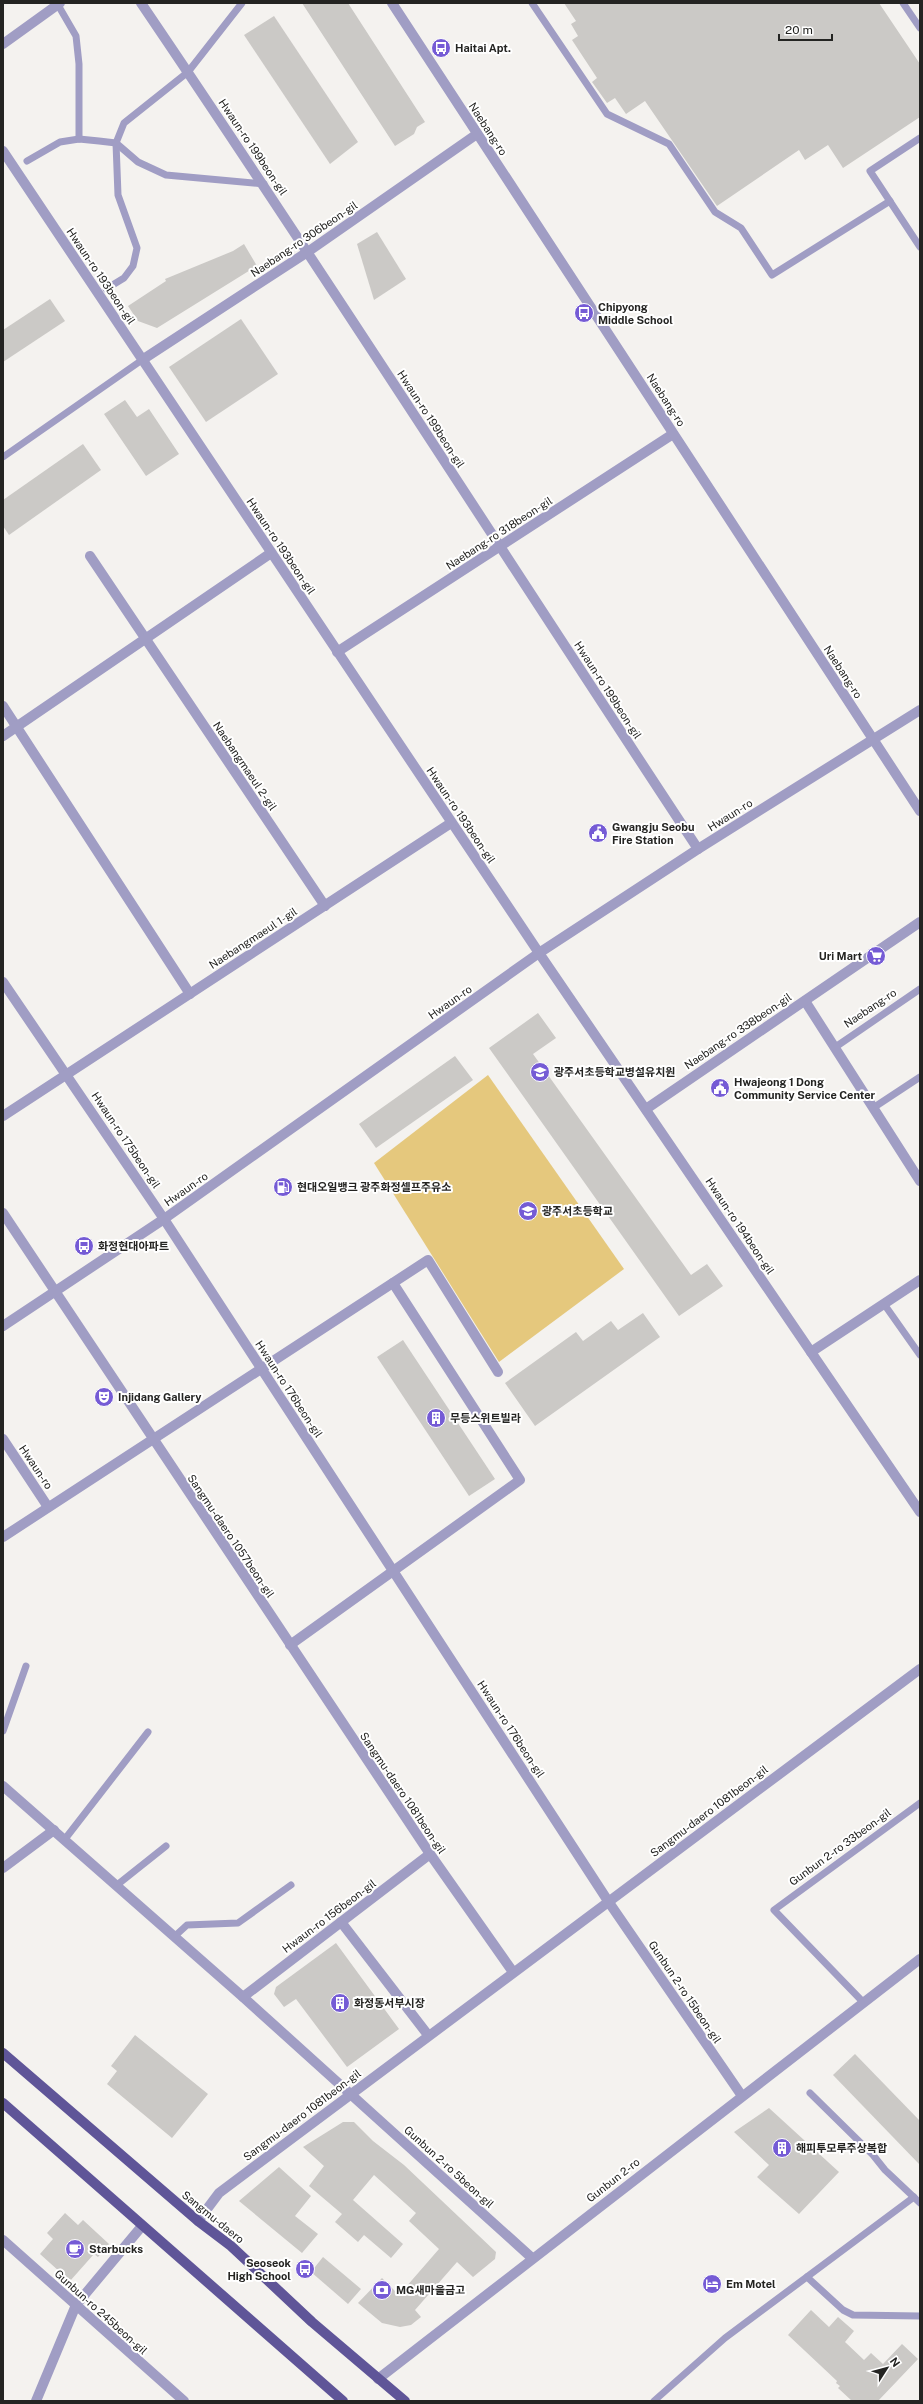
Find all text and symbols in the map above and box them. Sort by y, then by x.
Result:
scale bar [779,16,832,42]
text: 20 m [785,23,813,37]
bus stop icon: Haitai Apt. [430,37,452,59]
place label: Haitai Apt. [455,42,511,54]
street label: Hwaun-ro 199beon-gil [216,97,290,197]
street label: Naebang-ro [466,100,510,158]
street label: Naebang-ro 306beon-gil [248,199,360,279]
street label: Hwaun-ro 193beon-gil [64,226,138,326]
place label: Chipyong Middle School [598,301,673,326]
bus stop icon: Chipyong Middle School [573,302,595,324]
street label: Hwaun-ro 199beon-gil [395,368,467,470]
street label: Naebang-ro [644,371,688,429]
street label: Naebang-ro 318beon-gil [444,494,554,572]
street label: Hwaun-ro 193beon-gil [244,496,318,596]
street label: Hwaun-ro 199beon-gil [572,639,644,741]
street label: Naebang-ro [821,643,865,701]
street label: Naebangmaeul 2-gil [211,719,279,813]
street label: Hwaun-ro 193beon-gil [424,765,498,865]
street label: Hwaun-ro [705,797,755,833]
place label: Gwangju Seobu Fire Station [612,821,695,846]
public building icon: Gwangju Seobu Fire Station [587,822,609,844]
street label: Naebangmaeul 1-gil [207,905,299,971]
supermarket icon: Uri Mart [865,945,887,967]
place label: Uri Mart [819,950,862,962]
street label: Hwaun-ro [426,983,474,1021]
street label: Naebang-ro [842,986,898,1030]
street label: Naebang-ro 338beon-gil [682,991,794,1071]
school or university icon: 광주서초등학교병설유치원 [529,1061,551,1083]
place label: 광주서초등학교병설유치원 [554,1066,675,1078]
place label: Hwajeong 1 Dong Community Service Center [734,1076,875,1101]
public building icon: Hwajeong 1 Dong Community Service Center [709,1077,731,1099]
street label: Hwaun-ro 175beon-gil [89,1090,163,1190]
street label: Hwaun-ro [162,1170,210,1208]
fuel station icon: 현대오일뱅크 광주화정셀프주유소 [272,1176,294,1198]
street label: Hwaun-ro 194beon-gil [703,1176,777,1276]
place label: 현대오일뱅크 광주화정셀프주유소 [297,1181,451,1193]
school or university icon: 광주서초등학교 [517,1200,539,1222]
place label: 광주서초등학교 [542,1205,613,1217]
bus stop icon: 화정현대아파트 [73,1235,95,1257]
place label: 화정현대아파트 [98,1240,169,1252]
street label: Hwaun-ro 176beon-gil [253,1338,325,1440]
theatre icon: Injidang Gallery [93,1386,115,1408]
place label: Injidang Gallery [118,1391,202,1403]
building icon: 무등스위트빌라 [425,1407,447,1429]
place label: 무등스위트빌라 [450,1412,521,1424]
street label: Hwaun-ro [17,1443,55,1491]
street label: Sangmu-daero 1057beon-gil [185,1472,277,1600]
street label: Hwaun-ro 176beon-gil [475,1678,547,1780]
street label: Sangmu-daero 1081beon-gil [358,1730,448,1856]
street label: Sangmu-daero 1081beon-gil [648,1763,770,1859]
street label: Gunbun 2-ro 33beon-gil [787,1806,893,1888]
street label: Hwaun-ro 156beon-gil [280,1877,378,1955]
street label: Gunbun 2-ro 15beon-gil [646,1939,724,2045]
building icon: 화정동서부시장 [329,1992,351,2014]
place label: 화정동서부시장 [354,1997,425,2009]
street label: Sangmu-daero 1081beon-gil [241,2067,363,2163]
street label: Gunbun 2-ro 5beon-gil [402,2124,496,2210]
building icon: 해피투모루주상복합 [771,2137,793,2159]
place label: 해피투모루주상복합 [796,2142,887,2154]
street label: Gunbun 2-ro [584,2156,642,2204]
street label: Sangmu-daero [180,2188,246,2246]
cafe icon: Starbucks [64,2238,86,2260]
place label: Starbucks [89,2243,143,2255]
place label: Seoseok High School [227,2257,292,2282]
bus stop icon: Seoseok High School [294,2258,316,2280]
street label: Gunbun-ro 245beon-gil [52,2267,150,2357]
hotel icon: Em Motel [701,2273,723,2295]
place label: Em Motel [726,2278,776,2290]
bank icon: MG새마을금고 [371,2279,393,2301]
place label: MG새마을금고 [396,2284,465,2296]
north arrow [867,2348,907,2388]
text: N [888,2355,902,2369]

